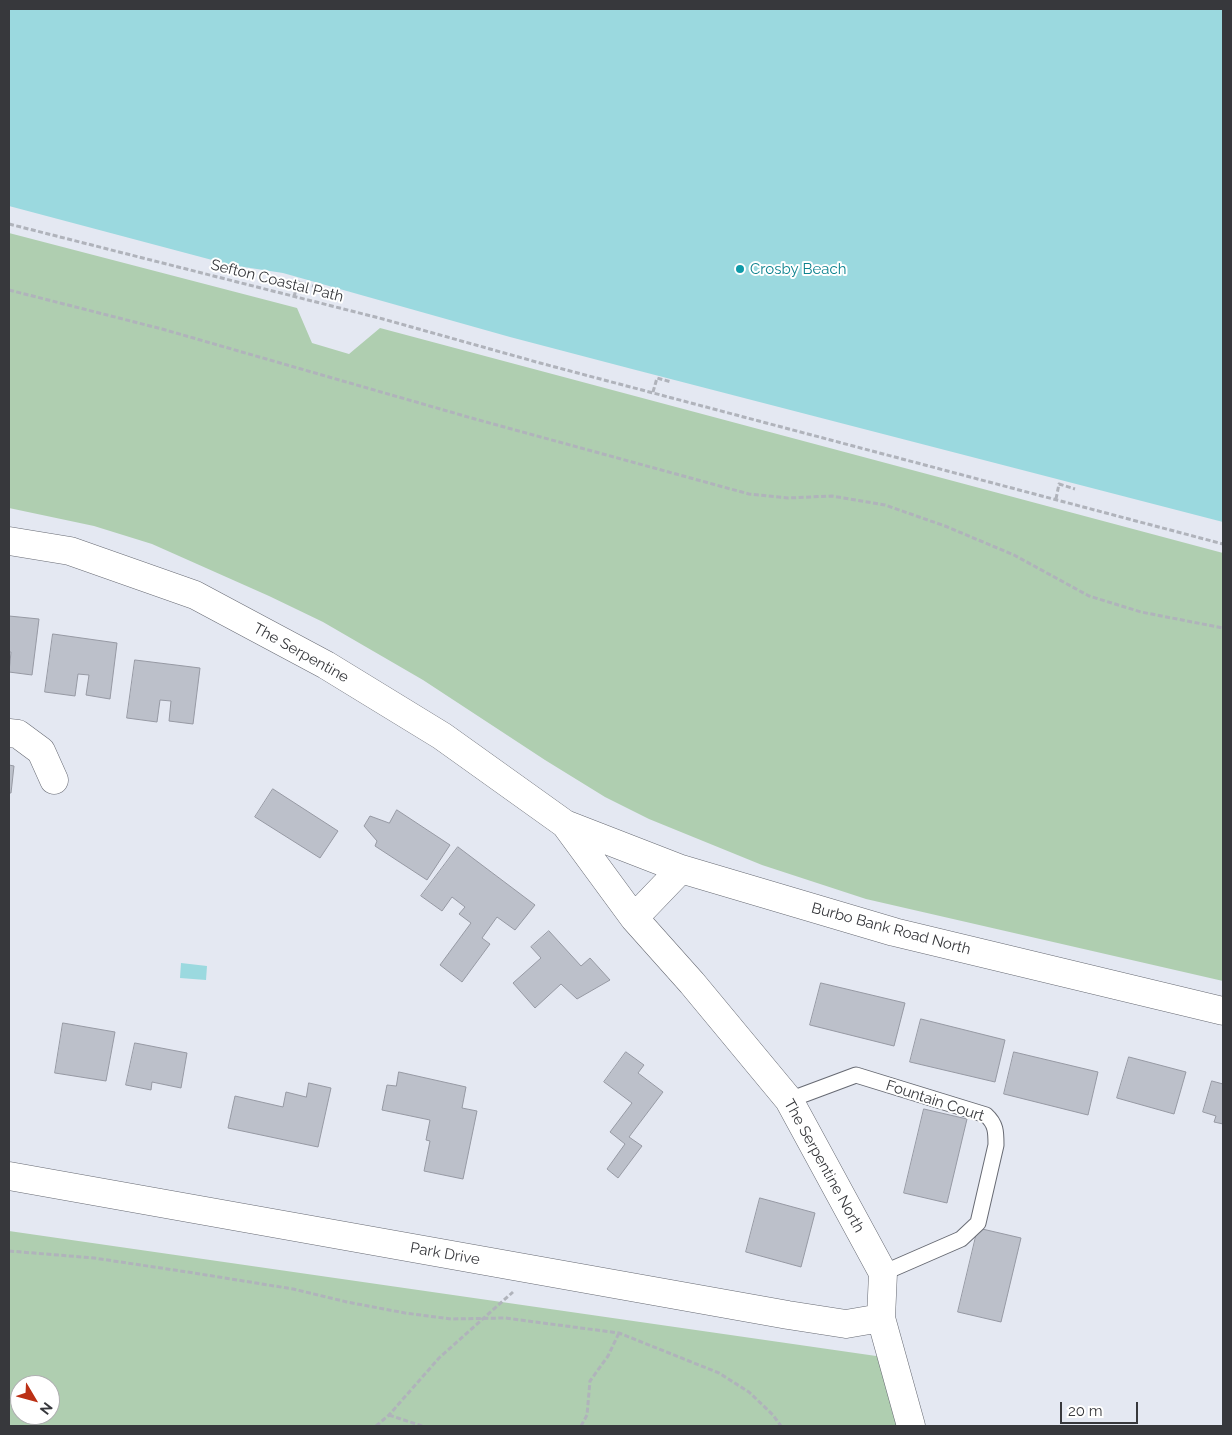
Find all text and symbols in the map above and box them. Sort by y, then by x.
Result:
street label: Sefton Coastal Path [209,256,345,306]
place label: Crosby Beach [750,260,846,278]
marker: Crosby Beach [734,263,746,275]
street label: The Serpentine [250,619,352,687]
street label: Burbo Bank Road North [809,899,973,959]
street label: Fountain Court [884,1077,986,1125]
street label: The Serpentine North [780,1096,868,1236]
street label: Park Drive [409,1239,481,1269]
north arrow [10,1375,60,1425]
scale bar [1062,1392,1140,1424]
text: N [37,1399,56,1418]
text: 20 m [1068,1402,1103,1420]

